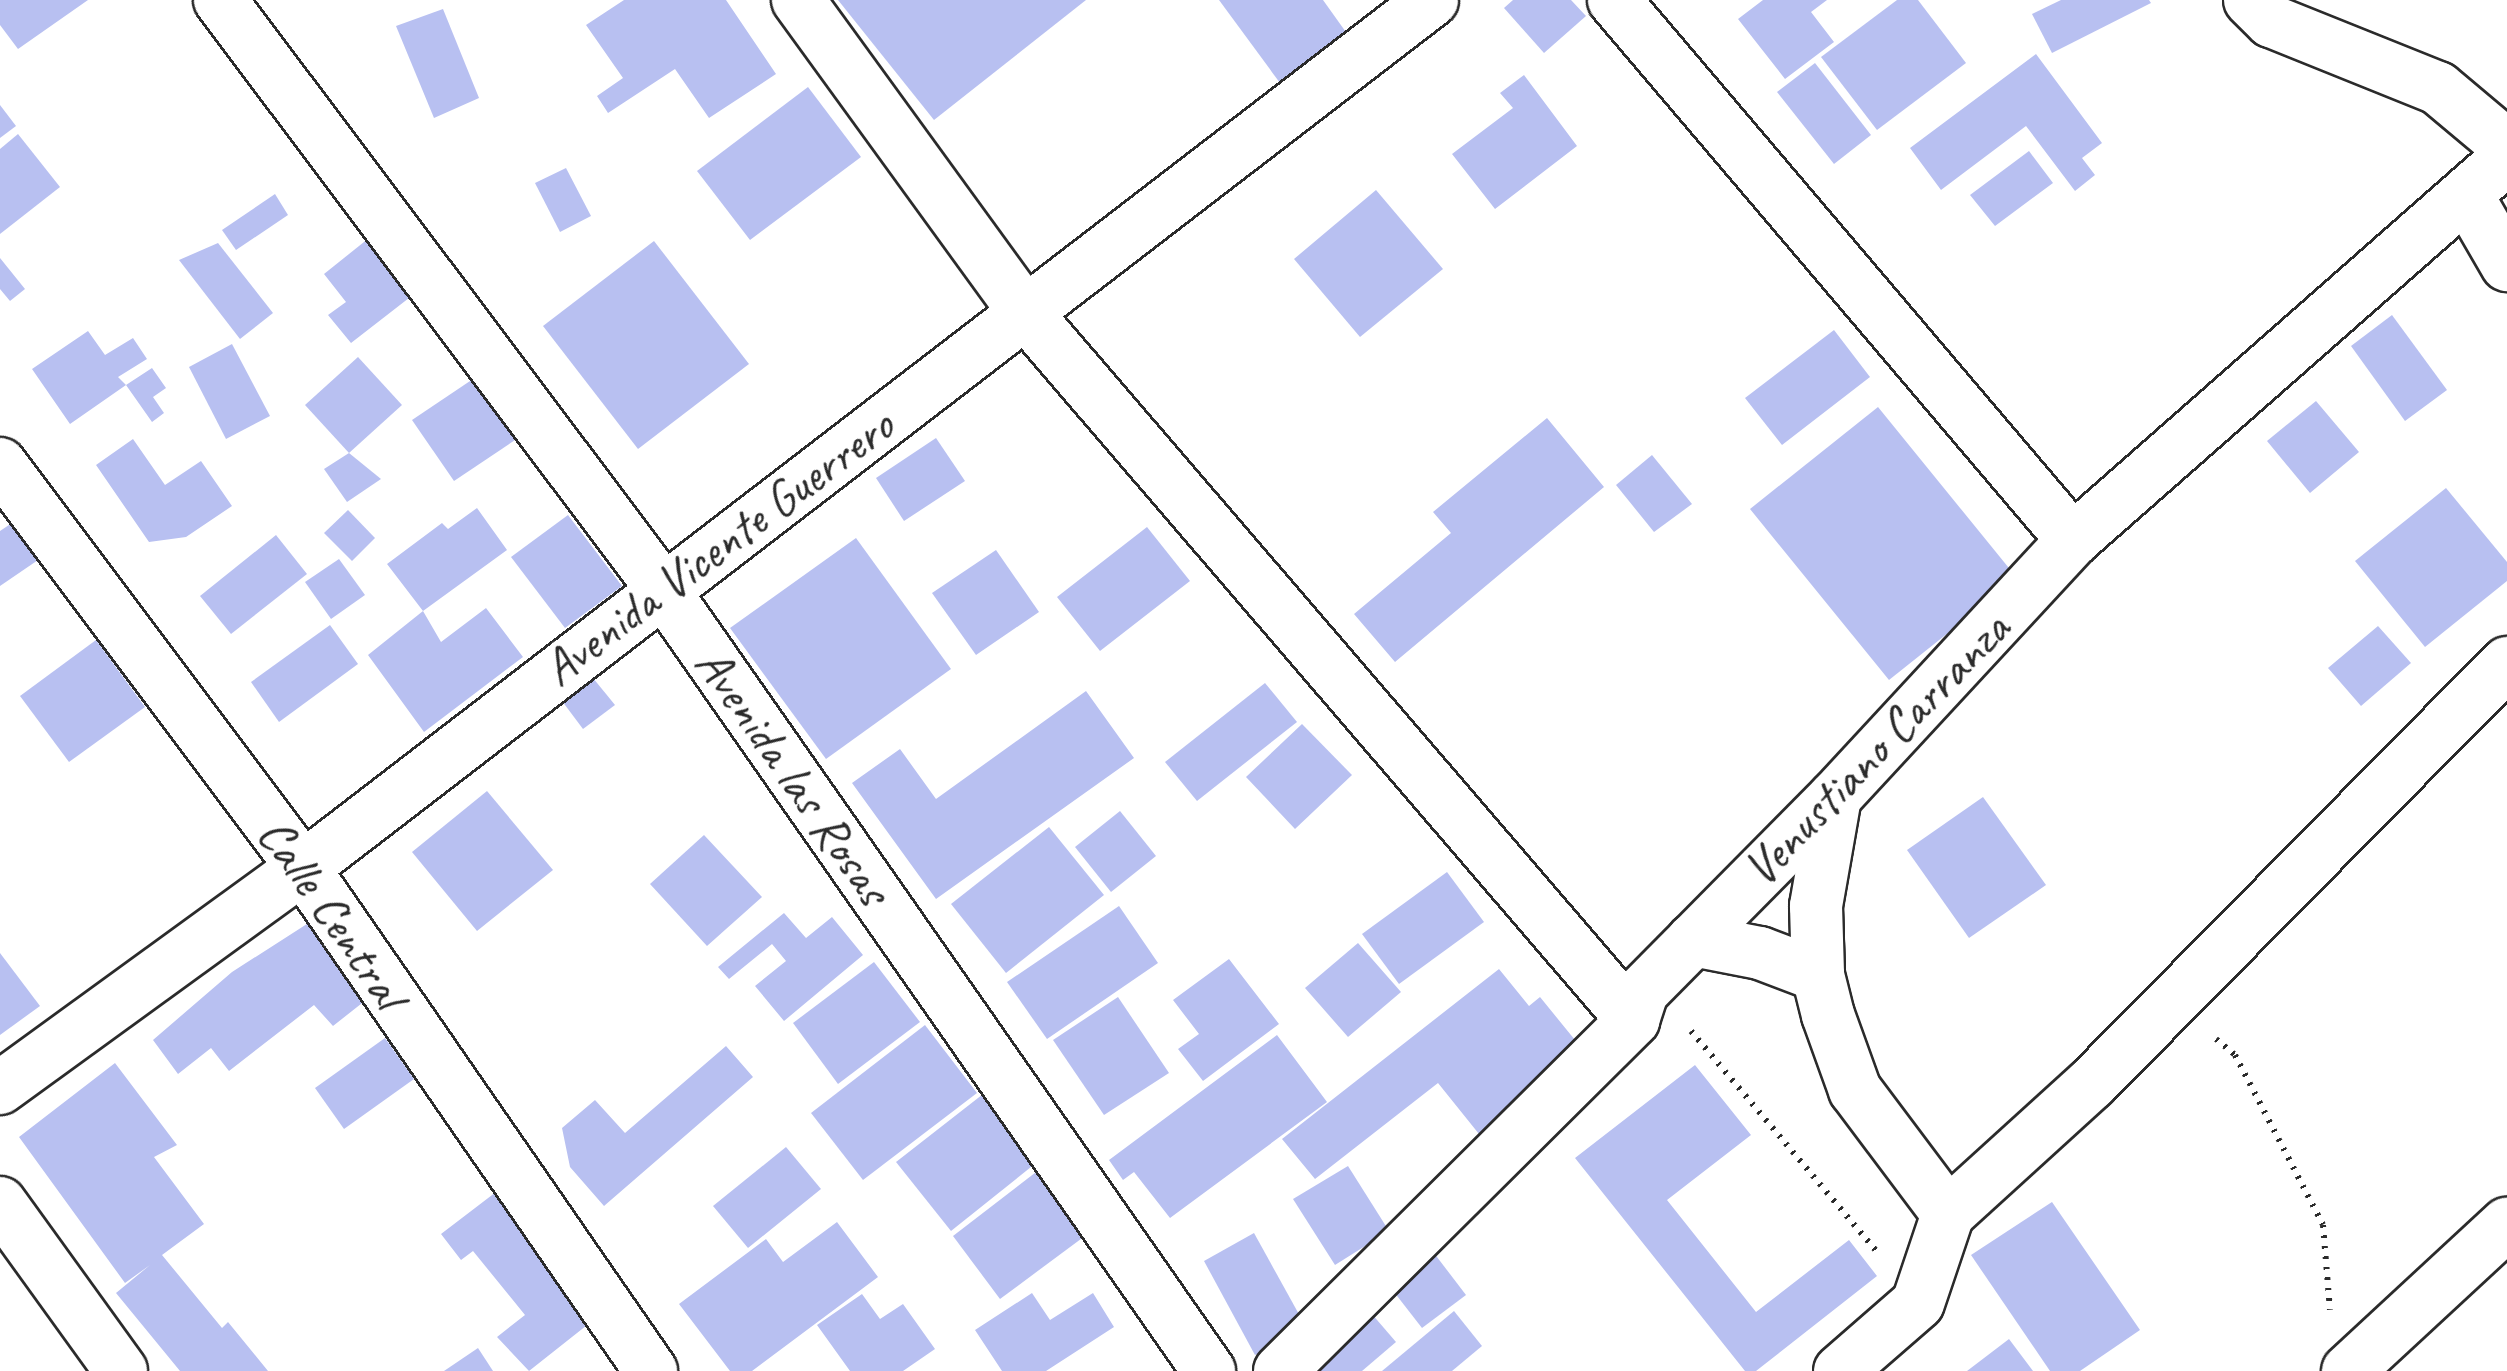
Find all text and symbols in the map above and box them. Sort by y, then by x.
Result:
street label: Avenida Vicente Guerrero [531,395,905,699]
street label: Venustiano Carranza [1730,600,2022,898]
street label: Avenida las Rosas [683,636,903,916]
street label: Calle Central [245,807,419,1019]

